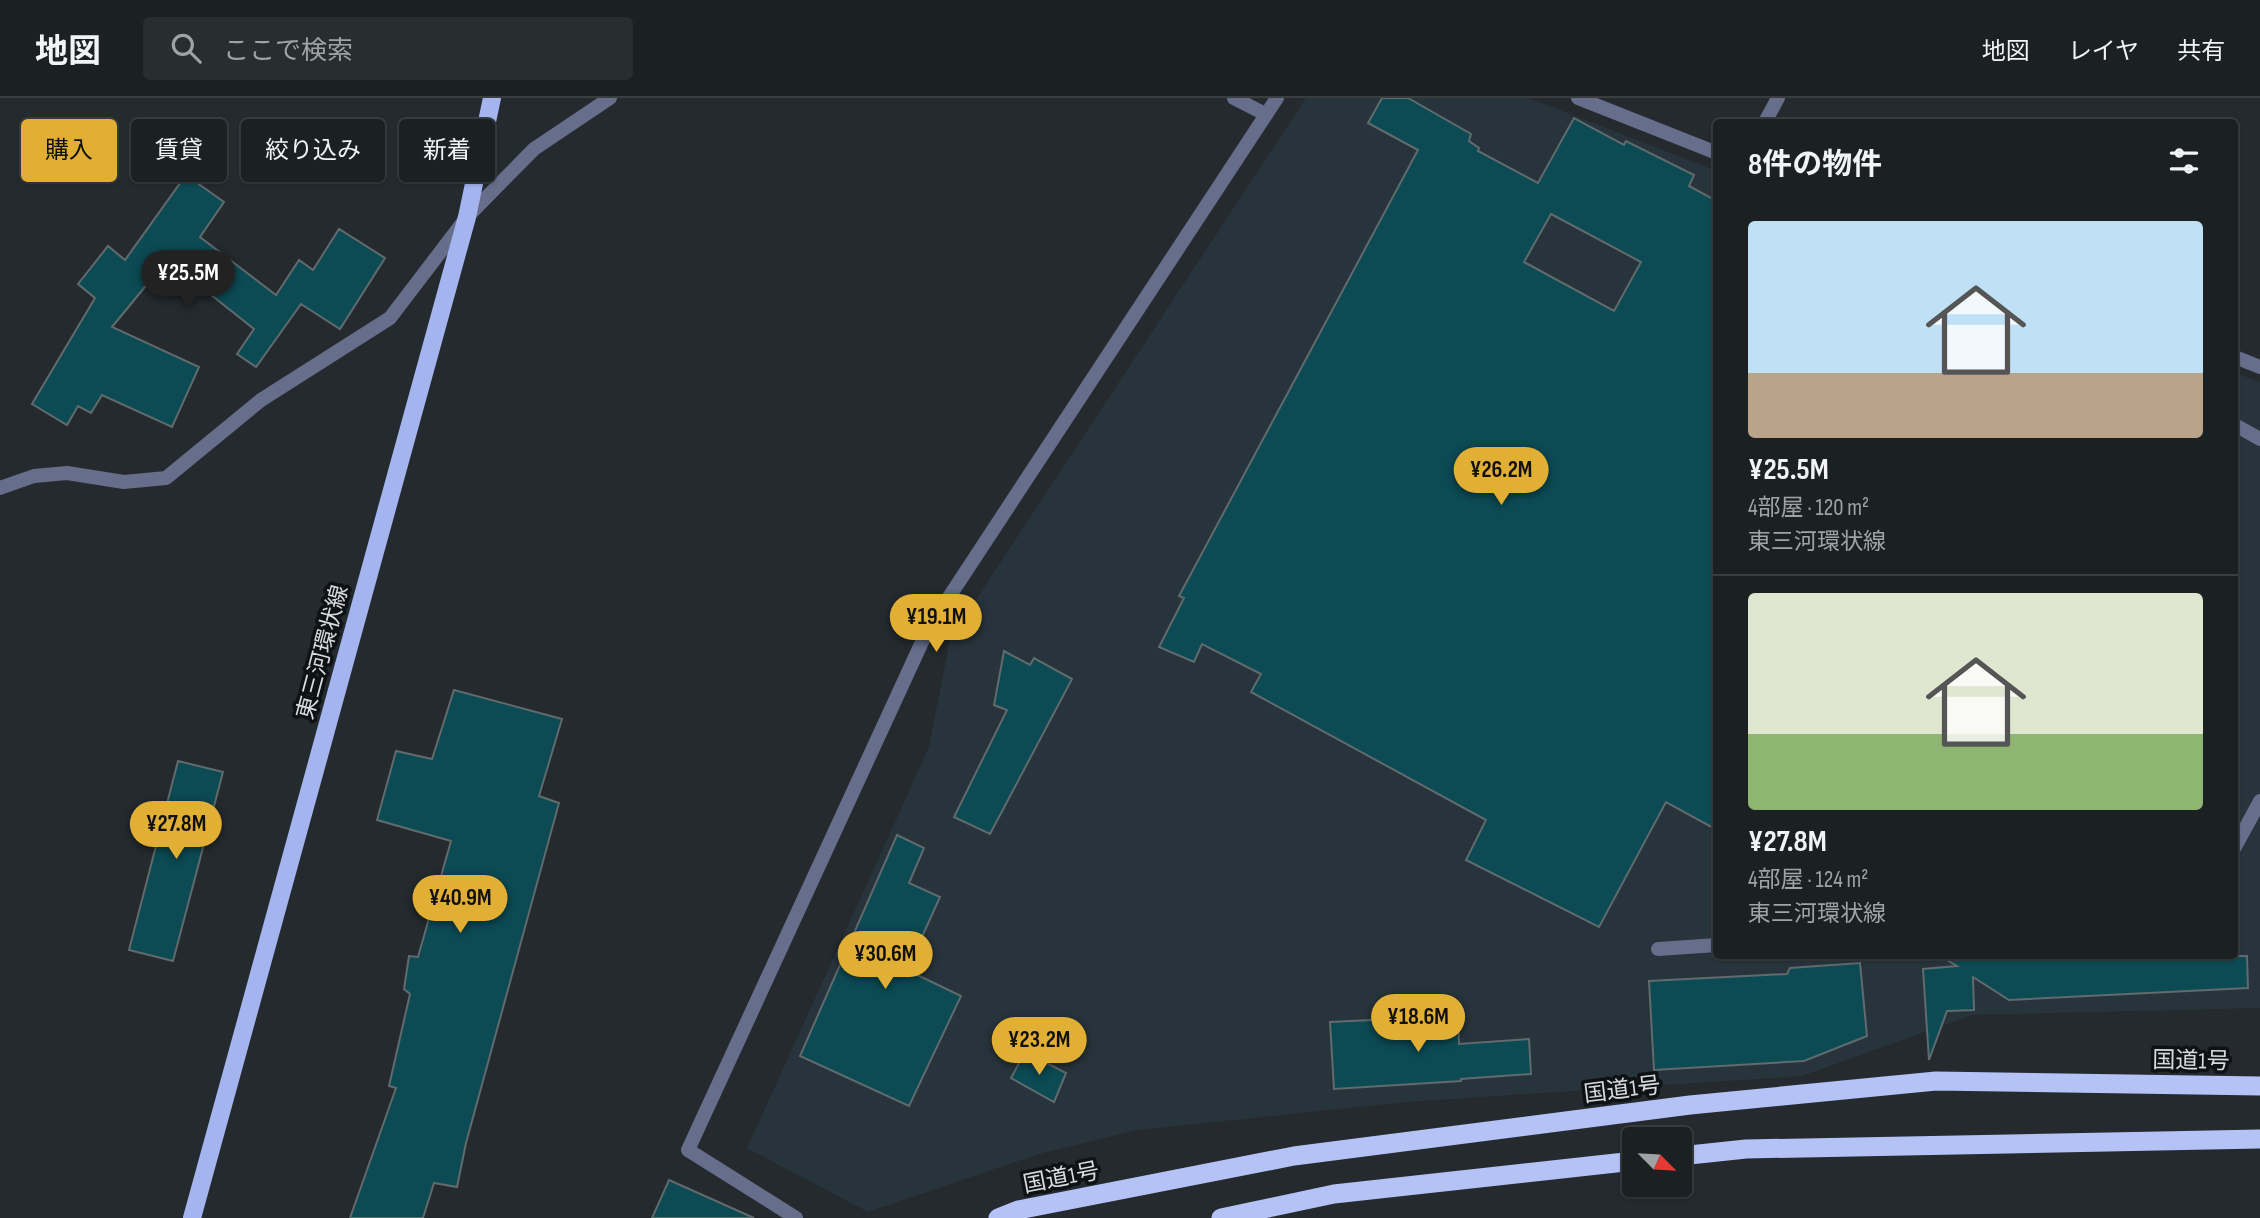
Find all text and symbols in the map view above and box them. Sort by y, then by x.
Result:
search box [143,17,633,80]
icon: search [167,29,205,67]
text: 地図 [35,32,101,72]
text: ここで検索 [223,36,353,67]
text: 地図 [1982,37,2030,66]
text: レイヤ [2068,37,2139,66]
text: 共有 [2177,37,2225,66]
chip: 購入 [21,119,117,182]
chip: 賃貸 [131,119,227,182]
chip: 絞り込み [241,119,385,182]
chip: 新着 [399,119,495,182]
icon: filters [2165,142,2203,180]
text: 8件の物件 [1748,147,1882,183]
pin: ¥25.5M [131,250,245,310]
text: ¥25.5M [157,259,219,287]
icon: home [1913,267,2039,393]
pin: ¥26.2M [1444,448,1558,507]
text: ¥25.5M [1748,452,1829,488]
text: ¥26.2M [1470,456,1532,484]
text: 4部屋 · 120 m² [1748,494,1869,522]
text: 東三河環状線 [1748,528,1886,556]
street label: 東三河環状線 [292,582,354,723]
pin: ¥19.1M [879,594,993,654]
text: ¥19.1M [906,603,966,631]
icon: home [1913,639,2039,765]
pin: ¥27.8M [119,802,233,861]
text: ¥27.8M [146,810,206,838]
text: ¥27.8M [1748,824,1827,860]
text: 4部屋 · 124 m² [1748,866,1868,894]
pin: ¥40.9M [403,876,517,935]
text: ¥40.9M [429,884,491,912]
text: 東三河環状線 [1748,900,1886,928]
pin: ¥30.6M [828,932,942,991]
text: ¥30.6M [854,940,916,968]
pin: ¥18.6M [1361,995,1475,1054]
text: ¥18.6M [1387,1003,1449,1031]
pin: ¥23.2M [982,1018,1096,1077]
text: ¥23.2M [1008,1026,1070,1054]
street label: 国道1号 [2152,1046,2230,1076]
street label: 国道1号 [1582,1071,1662,1109]
north arrow [1622,1127,1692,1197]
map controls [1622,1127,1692,1197]
street label: 国道1号 [1021,1157,1102,1199]

